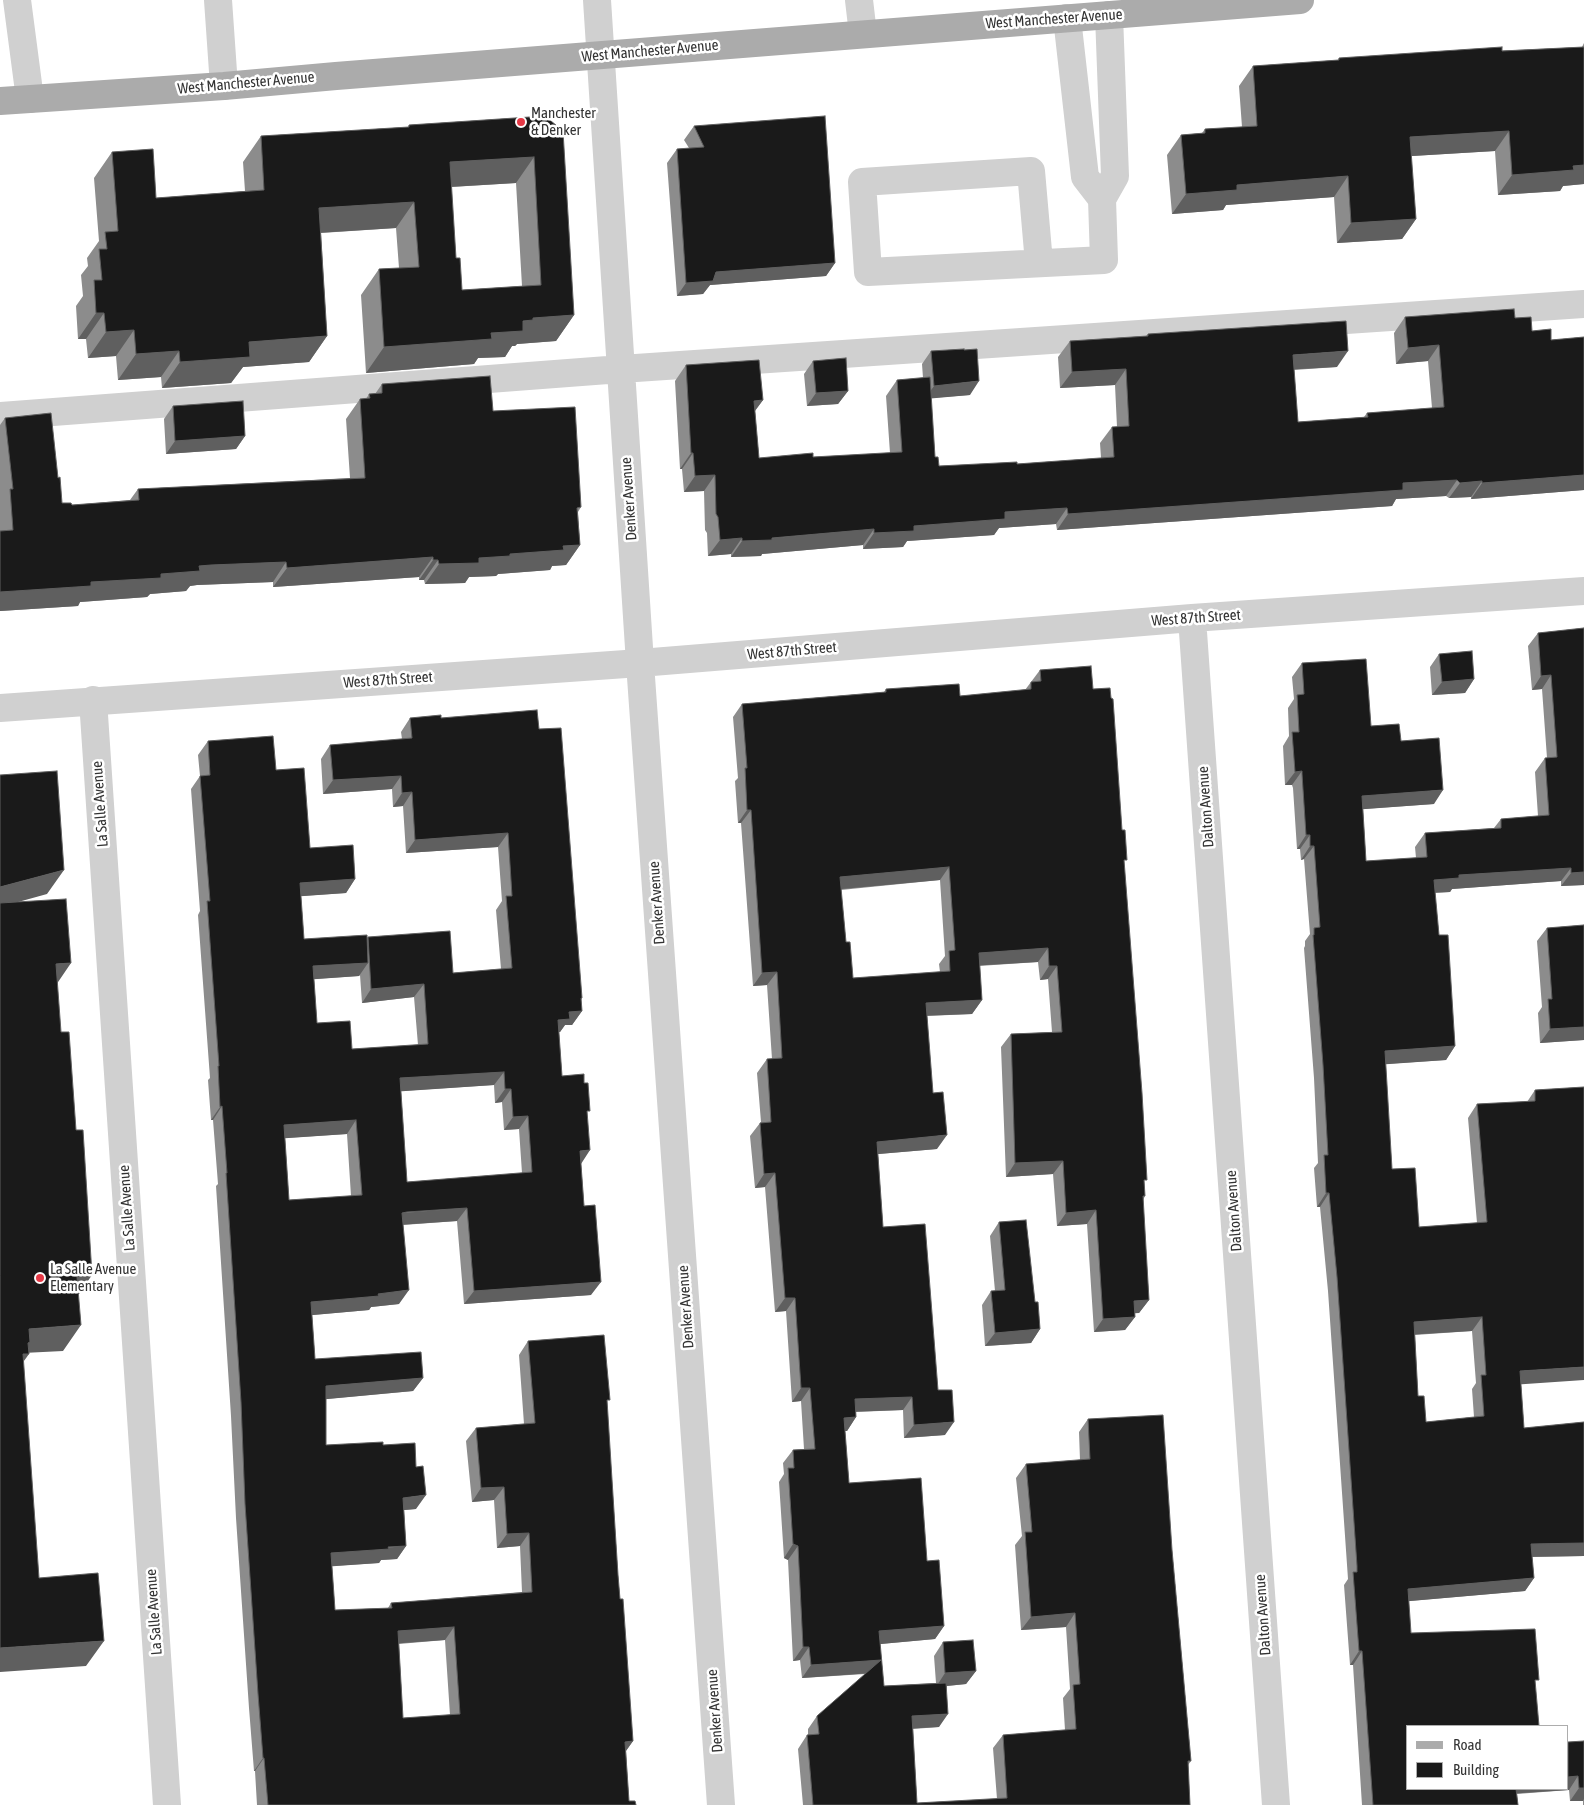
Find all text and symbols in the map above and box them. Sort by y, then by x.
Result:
street label: West Manchester Avenue [985,5,1123,33]
street label: West Manchester Avenue [581,36,719,66]
street label: West Manchester Avenue [177,68,315,98]
place label: Manchester & Denker [531,104,596,139]
marker: Manchester & Denker [515,116,527,128]
street label: Denker Avenue [617,457,641,541]
street label: West 87th Street [1151,606,1241,630]
street label: West 87th Street [747,638,837,664]
street label: West 87th Street [343,668,433,692]
street label: La Salle Avenue [88,760,112,848]
street label: Dalton Avenue [1194,766,1218,848]
street label: Denker Avenue [645,861,669,945]
street label: La Salle Avenue [115,1164,139,1252]
street label: Dalton Avenue [1222,1170,1246,1252]
place label: La Salle Avenue Elementary [50,1260,136,1295]
street label: Denker Avenue [674,1265,698,1349]
marker: La Salle Avenue Elementary [34,1272,46,1284]
street label: La Salle Avenue [142,1568,166,1656]
street label: Dalton Avenue [1251,1574,1275,1656]
street label: Denker Avenue [703,1669,727,1753]
legend [1406,1725,1569,1790]
text: Road [1453,1736,1482,1753]
text: Building [1453,1761,1499,1778]

